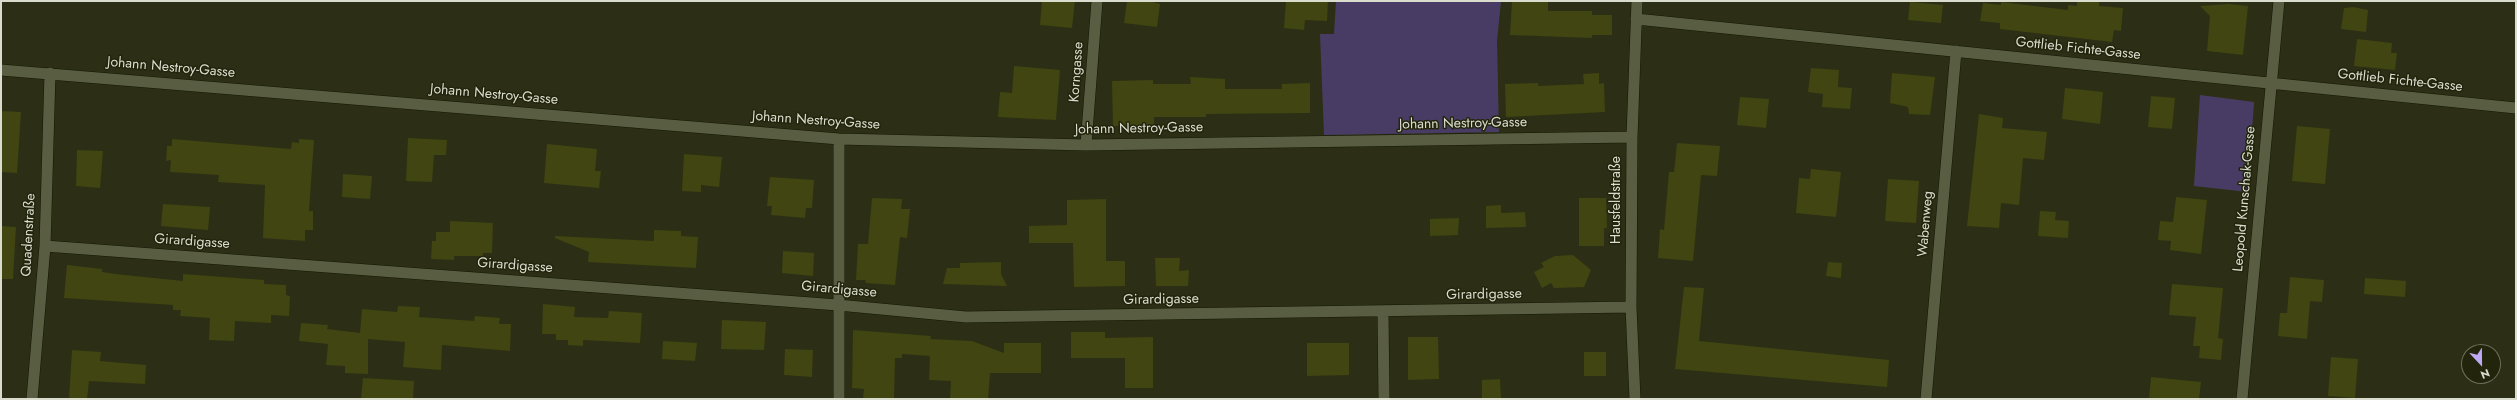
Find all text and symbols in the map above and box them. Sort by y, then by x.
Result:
street label: Gottlieb Fichte-Gasse [2015,34,2141,64]
street label: Korngasse [1067,41,1087,103]
street label: Johann Nestroy-Gasse [106,54,236,82]
street label: Gottlieb Fichte-Gasse [2337,66,2463,96]
street label: Johann Nestroy-Gasse [429,81,559,109]
street label: Johann Nestroy-Gasse [751,108,881,134]
street label: Johann Nestroy-Gasse [1399,114,1527,134]
street label: Johann Nestroy-Gasse [1075,119,1203,139]
street label: Leopold Kunschak-Gasse [2230,126,2260,272]
street label: Hausfeldstraße [1609,156,1625,244]
street label: Wabenweg [1915,190,1937,258]
street label: Quadenstraße [18,193,40,277]
street label: Girardigasse [154,231,230,253]
street label: Girardigasse [477,255,553,277]
street label: Girardigasse [801,278,877,302]
street label: Girardigasse [1446,286,1522,304]
street label: Girardigasse [1123,291,1199,309]
north arrow [2461,344,2501,384]
text: N [2478,365,2492,383]

